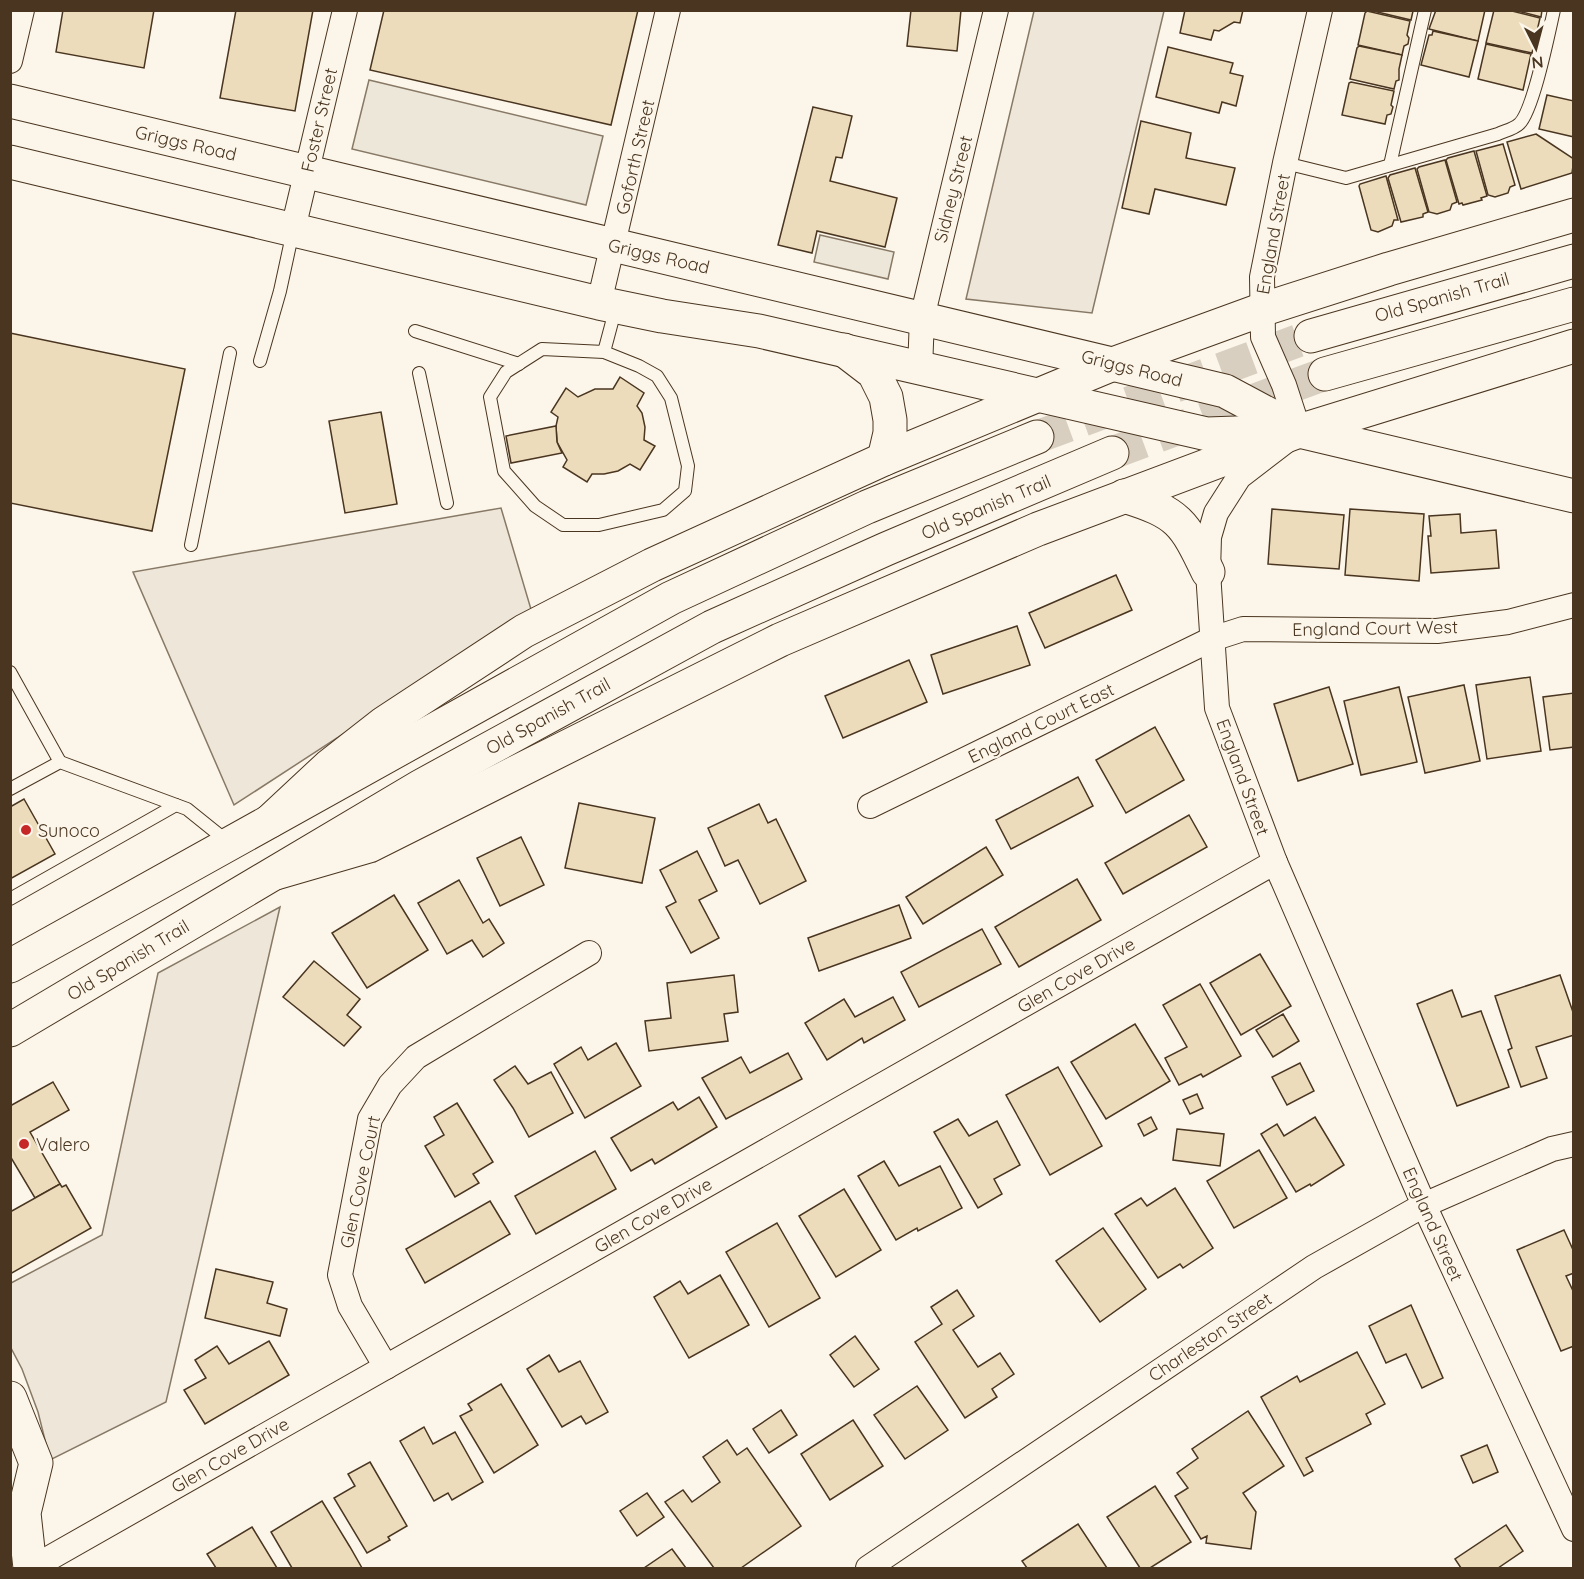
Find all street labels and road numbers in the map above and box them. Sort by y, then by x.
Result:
street label: Foster Street [296,66,342,174]
street label: Goforth Street [611,97,659,217]
street label: Griggs Road [133,120,239,166]
street label: Sidney Street [929,133,977,245]
street label: England Street [1251,172,1295,296]
street label: Griggs Road [606,233,712,279]
street label: Old Spanish Trail [1372,267,1512,327]
street label: Griggs Road [1079,344,1185,392]
street label: Old Spanish Trail [918,469,1054,545]
street label: England Court West [1292,615,1458,641]
street label: Old Spanish Trail [482,672,614,760]
street label: England Court East [964,678,1118,768]
street label: England Street [1211,716,1275,838]
street label: Old Spanish Trail [63,914,193,1006]
street label: Glen Cove Drive [1013,932,1139,1018]
street label: Glen Cove Court [335,1114,385,1250]
street label: England Street [1398,1163,1468,1285]
street label: Glen Cove Drive [590,1172,716,1258]
street label: Charleston Street [1144,1287,1276,1387]
street label: Glen Cove Drive [167,1412,293,1498]

